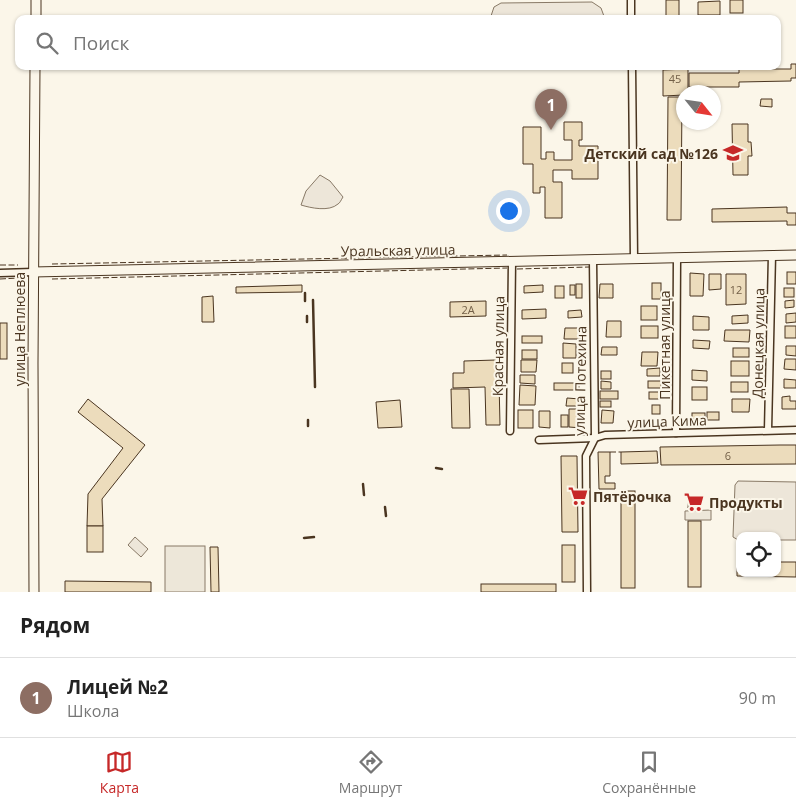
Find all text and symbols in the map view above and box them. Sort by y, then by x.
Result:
search box [15,15,781,70]
icon: search [33,29,61,57]
text: Поиск [73,30,129,56]
house number: 45 [669,71,681,86]
north arrow [676,85,721,130]
pin: 1 [535,89,567,130]
school or university icon: Детский сад №126 [722,142,744,164]
place label: Детский сад №126 [585,144,718,163]
your location [496,198,522,224]
street label: Уральская улица [340,239,456,261]
street label: улица Неплюева [10,272,29,386]
house number: 12 [730,282,742,297]
street label: Донецкая улица [748,288,768,398]
street label: Пикетная улица [655,290,674,400]
street label: Красная улица [488,296,508,396]
house number: 2А [461,302,475,317]
street label: улица Потехина [570,326,590,436]
street label: улица Кима [627,410,707,432]
house number: 6 [725,448,731,463]
supermarket icon: Пятёрочка [567,485,589,507]
place label: Пятёрочка [593,487,672,506]
supermarket icon: Продукты [683,491,705,513]
place label: Продукты [709,493,783,512]
map controls [736,532,781,577]
button: locate [736,532,781,577]
text: Рядом [20,611,90,639]
text: Лицей №2 [67,674,168,700]
text: 1 [31,687,41,709]
text: 90 m [739,687,776,709]
text: Школа [67,700,119,722]
tab: Карта [100,748,139,797]
tab: Маршрут [339,748,402,797]
tab: Сохранённые [602,748,696,797]

